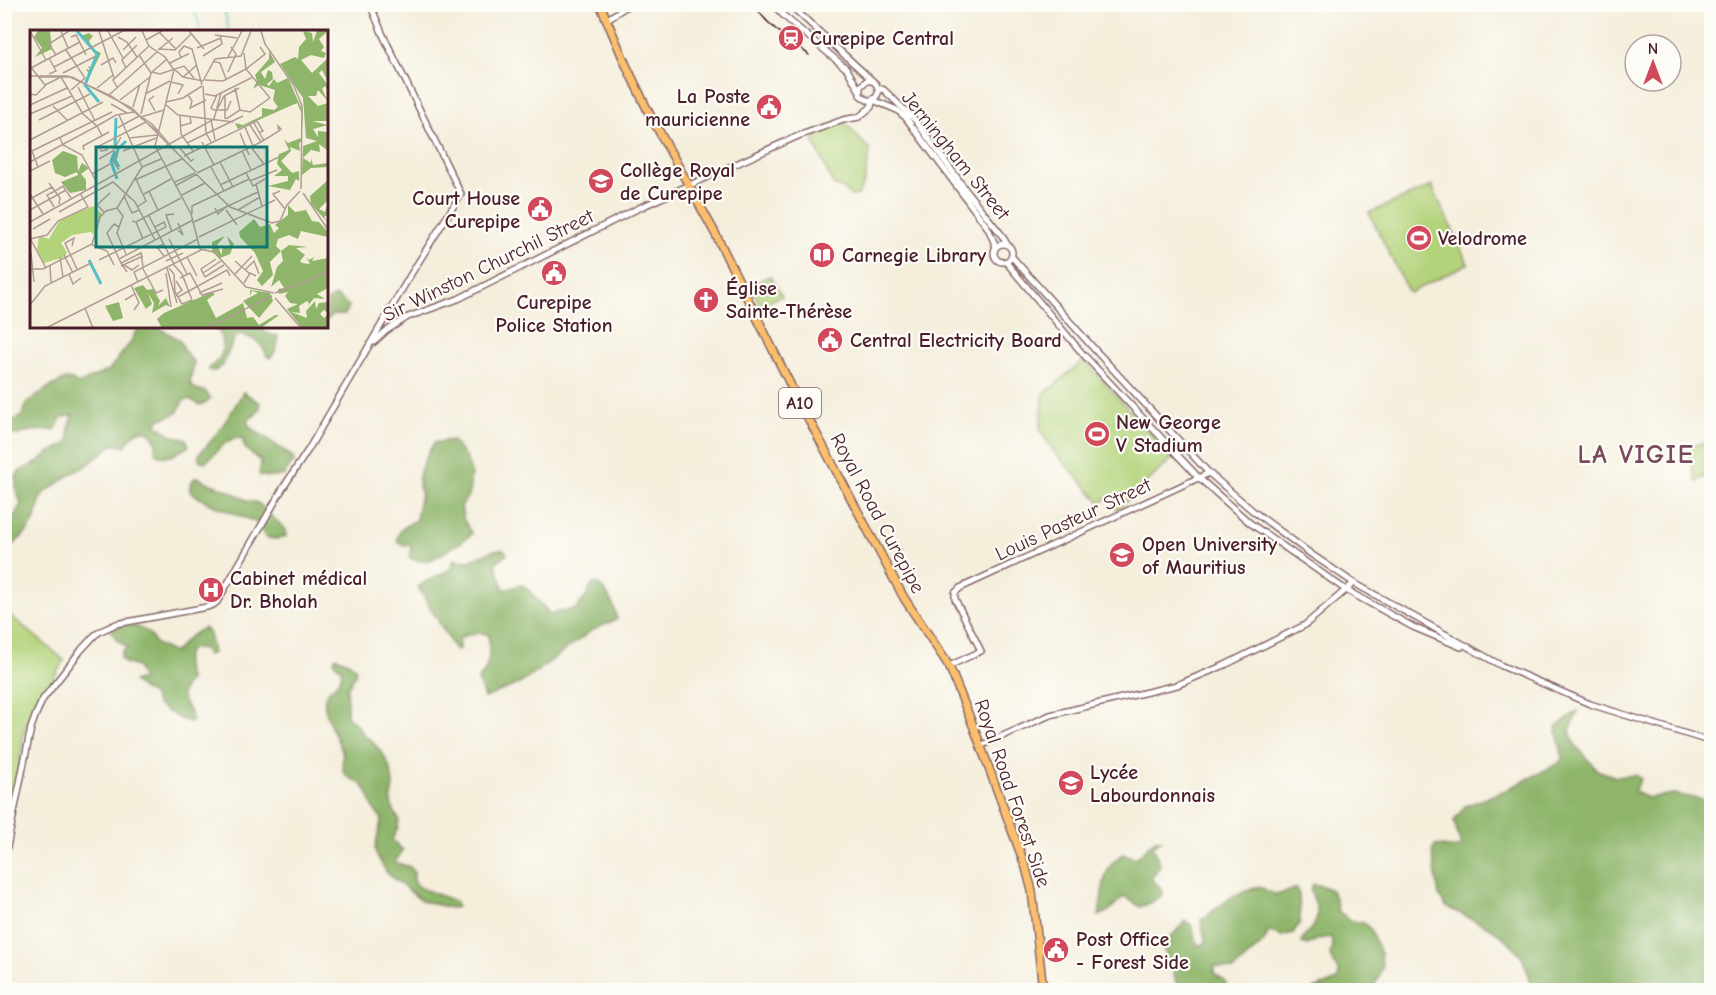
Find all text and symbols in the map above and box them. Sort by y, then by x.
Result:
station icon: Curepipe Central [776,23,806,53]
place label: Curepipe Central [810,27,954,50]
inset map [30,30,328,328]
north arrow [1623,33,1683,93]
text: N [1648,40,1658,58]
place label: La Poste mauricienne [645,85,750,131]
street label: Jerningham Street [897,86,1015,225]
public building icon: La Poste mauricienne [754,92,784,122]
place label: Collège Royal de Curepipe [620,159,735,205]
school or university icon: Collège Royal de Curepipe [586,166,616,196]
place label: Court House Curepipe [412,187,520,233]
public building icon: Court House Curepipe [525,194,555,224]
street label: Sir Winston Churchil Street [379,204,598,327]
sports icon: Velodrome [1404,223,1434,253]
place label: Velodrome [1438,227,1527,250]
library icon: Carnegie Library [807,240,837,270]
place label: Carnegie Library [842,244,987,267]
public building icon: Curepipe Police Station [539,258,569,288]
place label: Église Sainte-Thérèse [726,276,852,323]
church icon: Église Sainte-Thérèse [691,285,721,315]
place label: Curepipe Police Station [495,291,613,337]
public building icon: Central Electricity Board [815,325,845,355]
place label: Central Electricity Board [850,329,1062,352]
road number: A10 [779,388,821,418]
place label: New George V Stadium [1116,411,1221,457]
sports icon: New George V Stadium [1082,419,1112,449]
street label: Royal Road Curepipe [826,429,929,597]
district label: LA VIGIE [1577,440,1695,470]
street label: Louis Pasteur Street [992,473,1156,566]
place label: Open University of Mauritius [1142,533,1278,579]
school or university icon: Open University of Mauritius [1107,540,1137,570]
place label: Cabinet médical Dr. Bholah [230,567,367,613]
hospital icon: Cabinet médical Dr. Bholah [196,575,226,605]
street label: Royal Road Forest Side [969,696,1056,890]
place label: Lycée Labourdonnais [1090,761,1215,807]
school or university icon: Lycée Labourdonnais [1056,768,1086,798]
place label: Post Office - Forest Side [1076,928,1189,974]
public building icon: Post Office - Forest Side [1041,935,1071,965]

